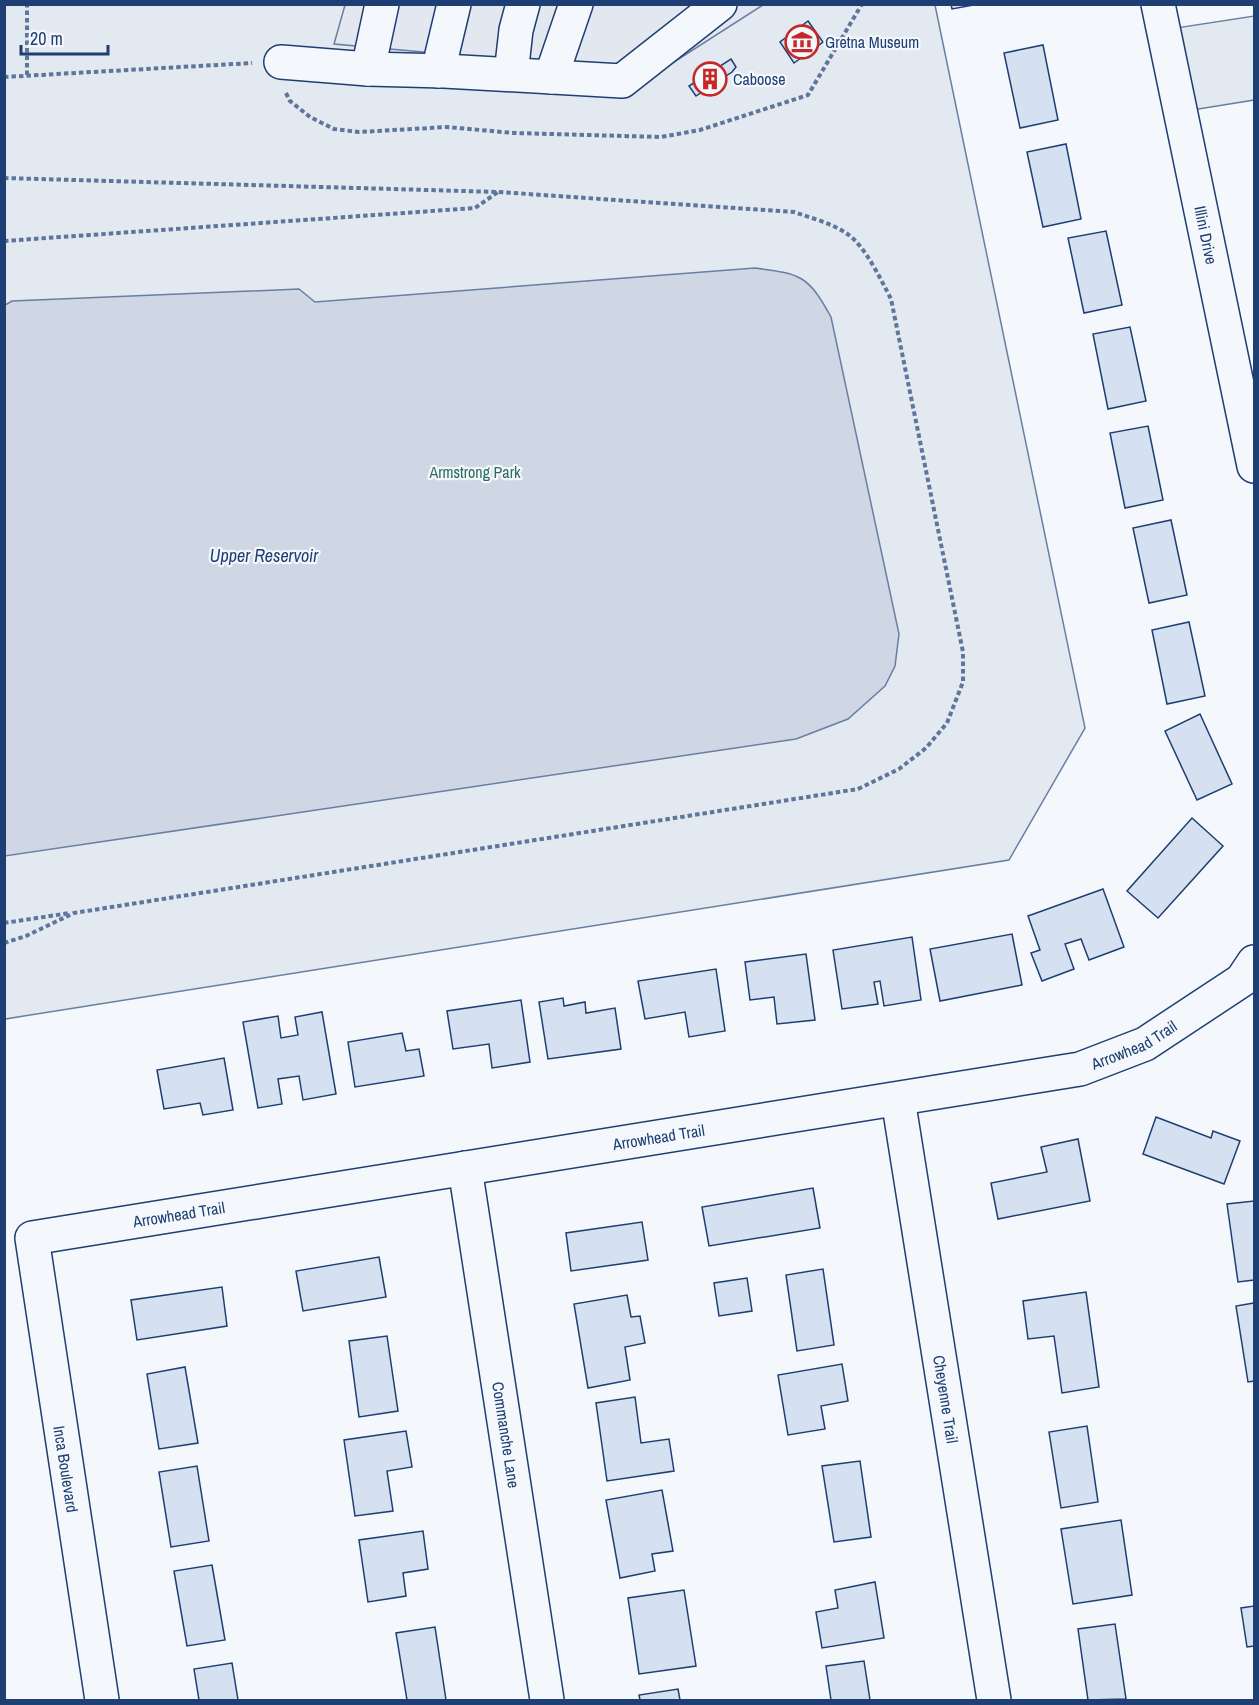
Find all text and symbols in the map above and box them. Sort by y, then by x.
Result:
scale bar [21,18,108,56]
museum icon: Gretna Museum [784,24,820,60]
text: 20 m [30,26,63,51]
place label: Gretna Museum [825,31,919,53]
building icon: Caboose [692,61,728,97]
place label: Caboose [733,68,786,90]
street label: Illini Drive [1189,204,1223,266]
park label: Armstrong Park [428,461,521,483]
water label: Upper Reservoir [210,543,319,568]
street label: Arrowhead Trail [1087,1015,1181,1075]
street label: Arrowhead Trail [610,1119,706,1155]
street label: Arrowhead Trail [130,1196,226,1233]
street label: Cheyenne Trail [928,1353,964,1445]
street label: Commanche Lane [487,1380,525,1490]
street label: Inca Boulevard [48,1424,84,1514]

